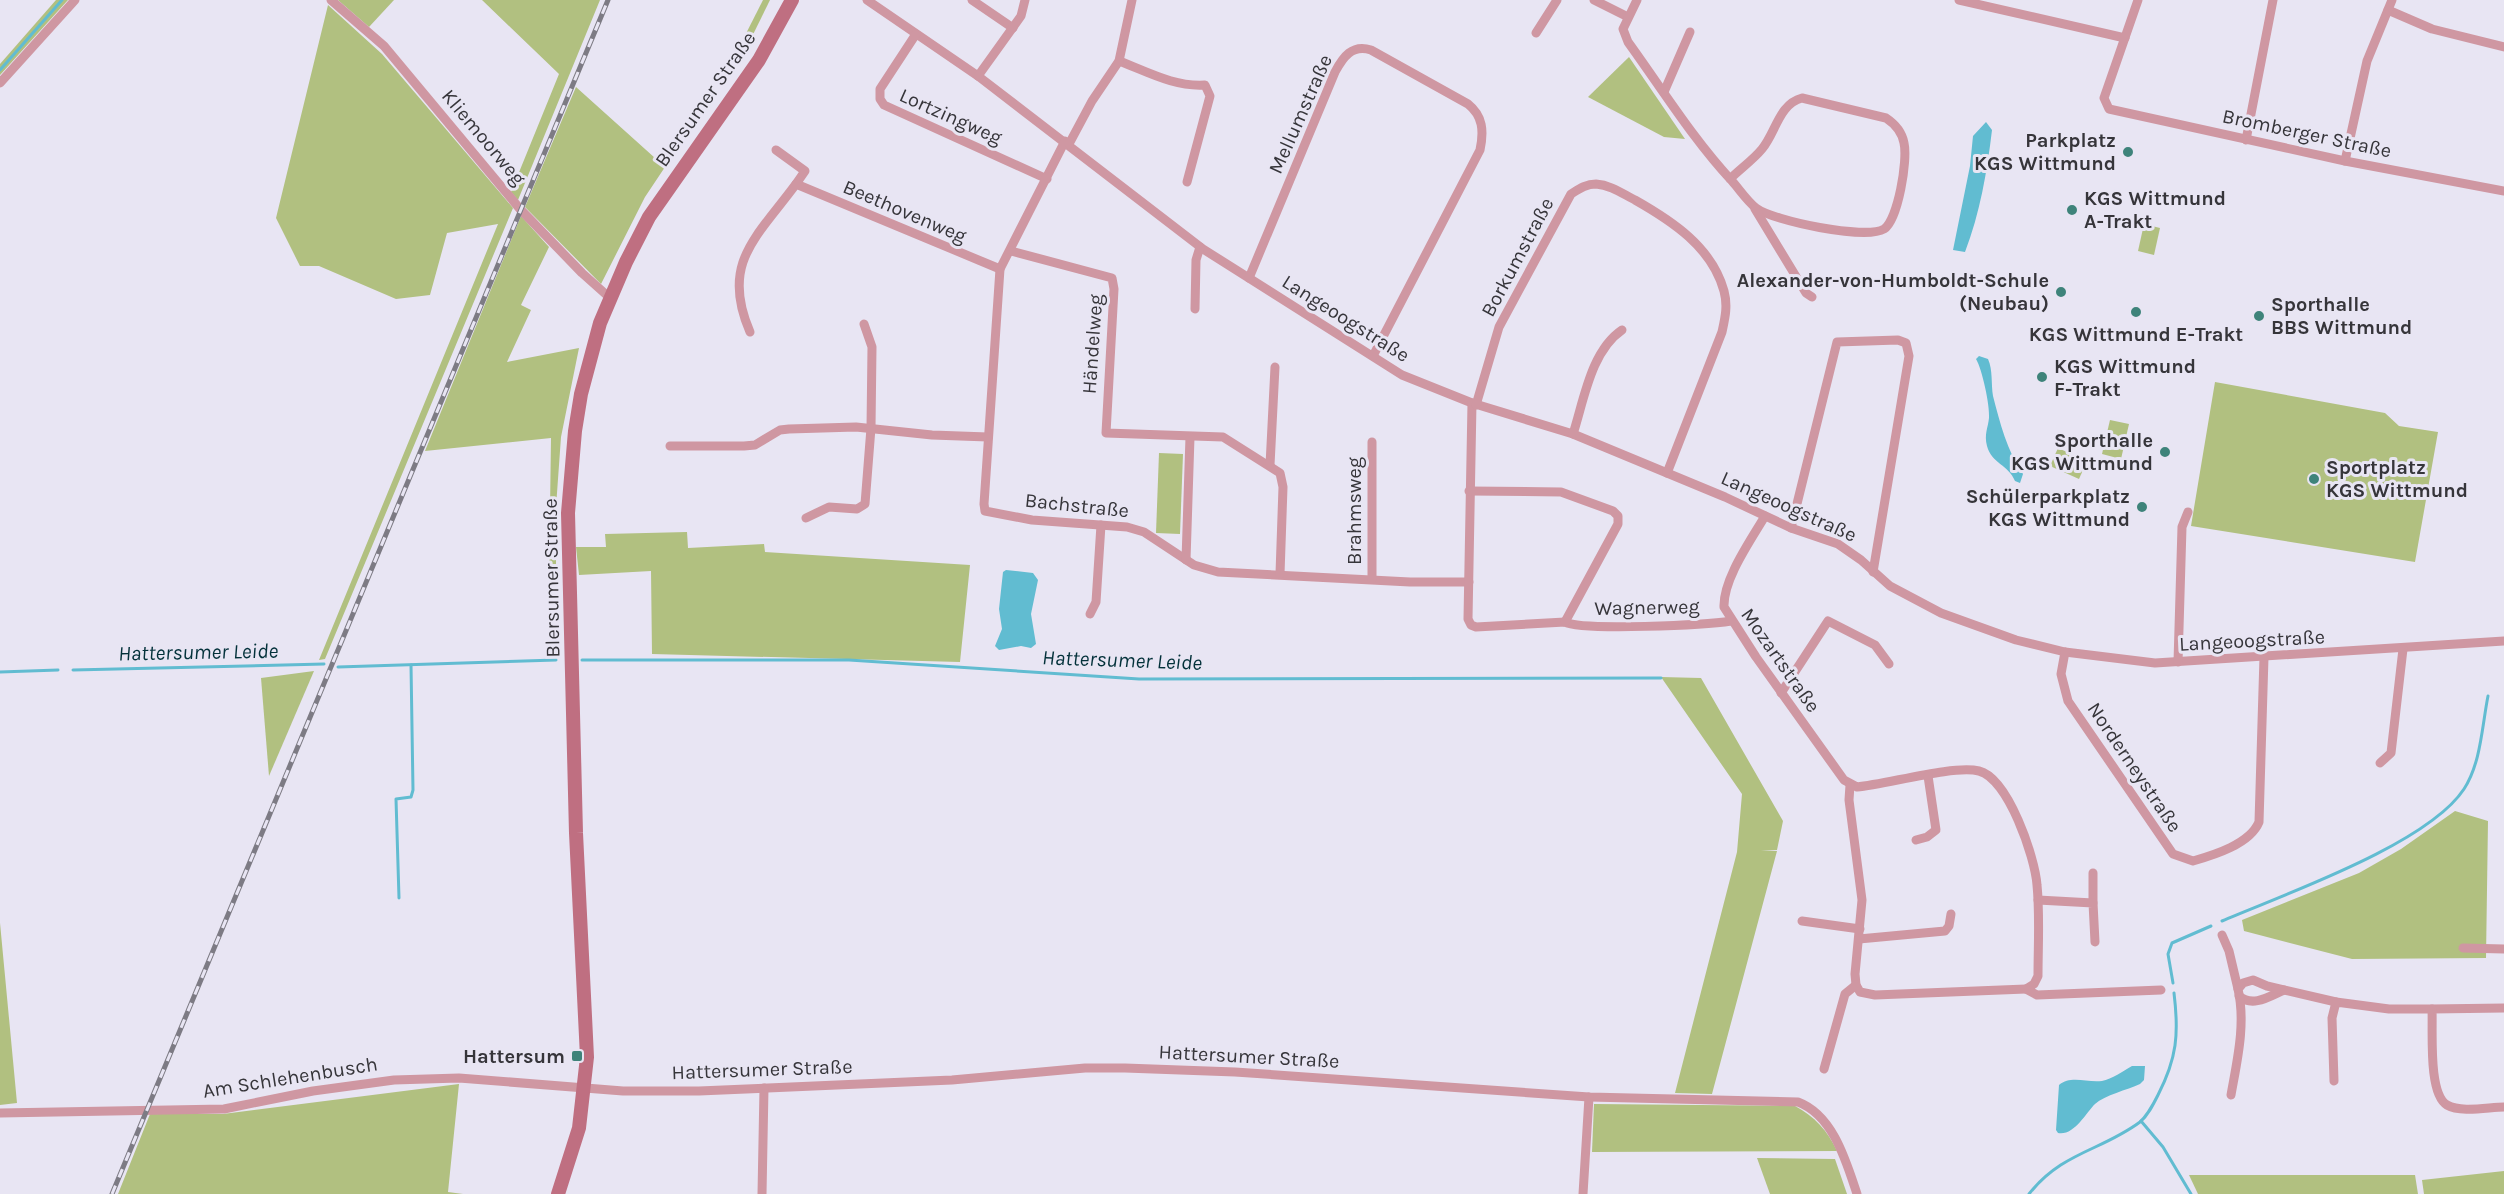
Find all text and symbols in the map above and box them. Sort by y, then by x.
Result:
street label: Blersumer Straße [650,27,761,171]
street label: Mellumstraße [1264,51,1337,177]
street label: Lortzingweg [896,84,1006,149]
street label: Kliemoorweg [437,85,530,190]
street label: Bromberger Straße [2220,104,2394,163]
place label: Parkplatz KGS Wittmund [1974,129,2116,175]
marker: Parkplatz KGS Wittmund [2121,145,2135,159]
street label: Beethovenweg [840,175,970,248]
place label: KGS Wittmund A-Trakt [2084,187,2226,233]
street label: Borkumstraße [1476,194,1558,321]
marker: KGS Wittmund A-Trakt [2065,203,2079,217]
place label: Alexander-von-Humboldt-Schule (Neubau) [1737,269,2049,315]
street label: Langeoogstraße [1278,270,1414,367]
marker: Alexander-von-Humboldt-Schule (Neubau) [2054,285,2068,299]
street label: Händelweg [1078,293,1107,395]
place label: Sporthalle BBS Wittmund [2271,293,2412,339]
marker: KGS Wittmund E-Trakt [2129,305,2143,319]
marker: Sporthalle BBS Wittmund [2252,309,2266,323]
place label: KGS Wittmund E-Trakt [2029,323,2243,346]
place label: KGS Wittmund F-Trakt [2054,355,2196,401]
marker: KGS Wittmund F-Trakt [2035,370,2049,384]
place label: Sporthalle KGS Wittmund [2011,429,2153,475]
marker: Sporthalle KGS Wittmund [2158,445,2172,459]
place label: Sportplatz KGS Wittmund [2326,456,2468,502]
street label: Brahmsweg [1343,457,1366,565]
street label: Langeoogstraße [1717,466,1860,547]
marker: Sportplatz KGS Wittmund [2307,472,2321,486]
place label: Schülerparkplatz KGS Wittmund [1966,485,2130,531]
street label: Bachstraße [1024,489,1130,522]
street label: Blersumer Straße [539,498,564,658]
marker: Schülerparkplatz KGS Wittmund [2135,500,2149,514]
street label: Wagnerweg [1594,595,1700,620]
street label: Mozartstraße [1736,604,1825,717]
street label: Langeoogstraße [2179,625,2326,656]
water label: Hattersumer Leide [118,639,278,665]
water label: Hattersumer Leide [1042,645,1203,675]
street label: Norderneystraße [2083,698,2187,837]
street label: Hattersumer Straße [1158,1040,1340,1073]
place label: Hattersum [463,1045,565,1068]
marker: Hattersum [570,1049,584,1063]
street label: Am Schlehenbusch [201,1052,379,1103]
street label: Hattersumer Straße [671,1055,853,1084]

